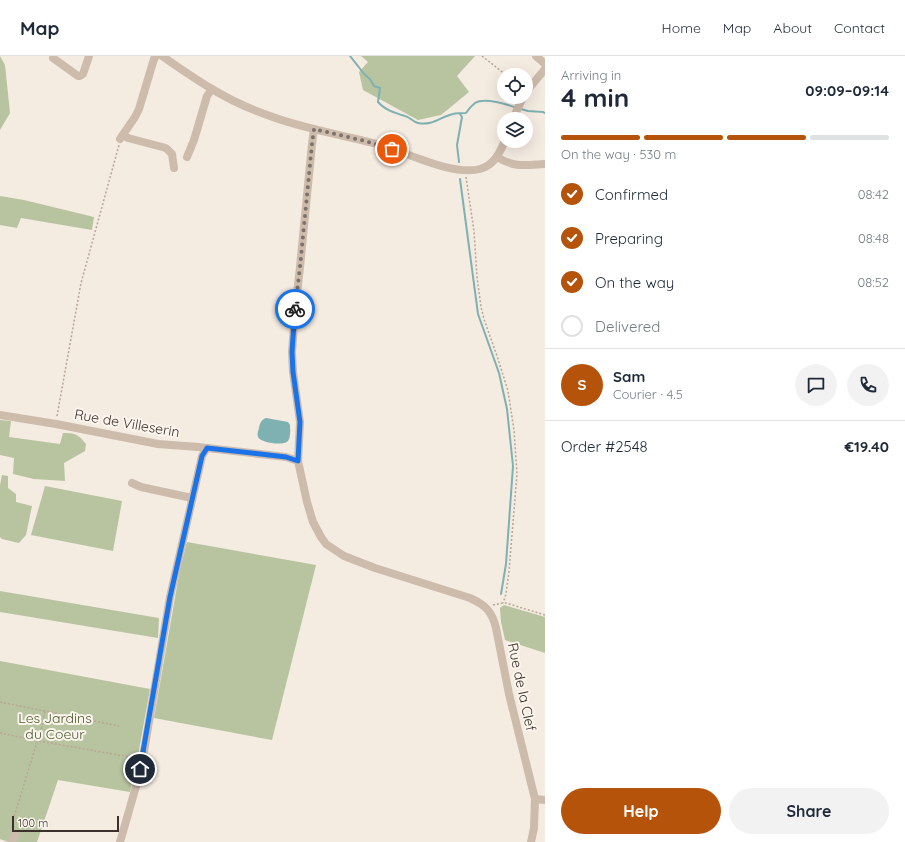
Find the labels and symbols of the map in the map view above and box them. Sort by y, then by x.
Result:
pin [375,132,409,166]
courier [275,289,315,329]
street label: Rue de Villeserin [73,405,181,441]
street label: Rue de la Clef [504,641,540,733]
park label: Les Jardins du Coeur [18,709,92,743]
pin [123,752,157,786]
scale bar [12,814,119,833]

